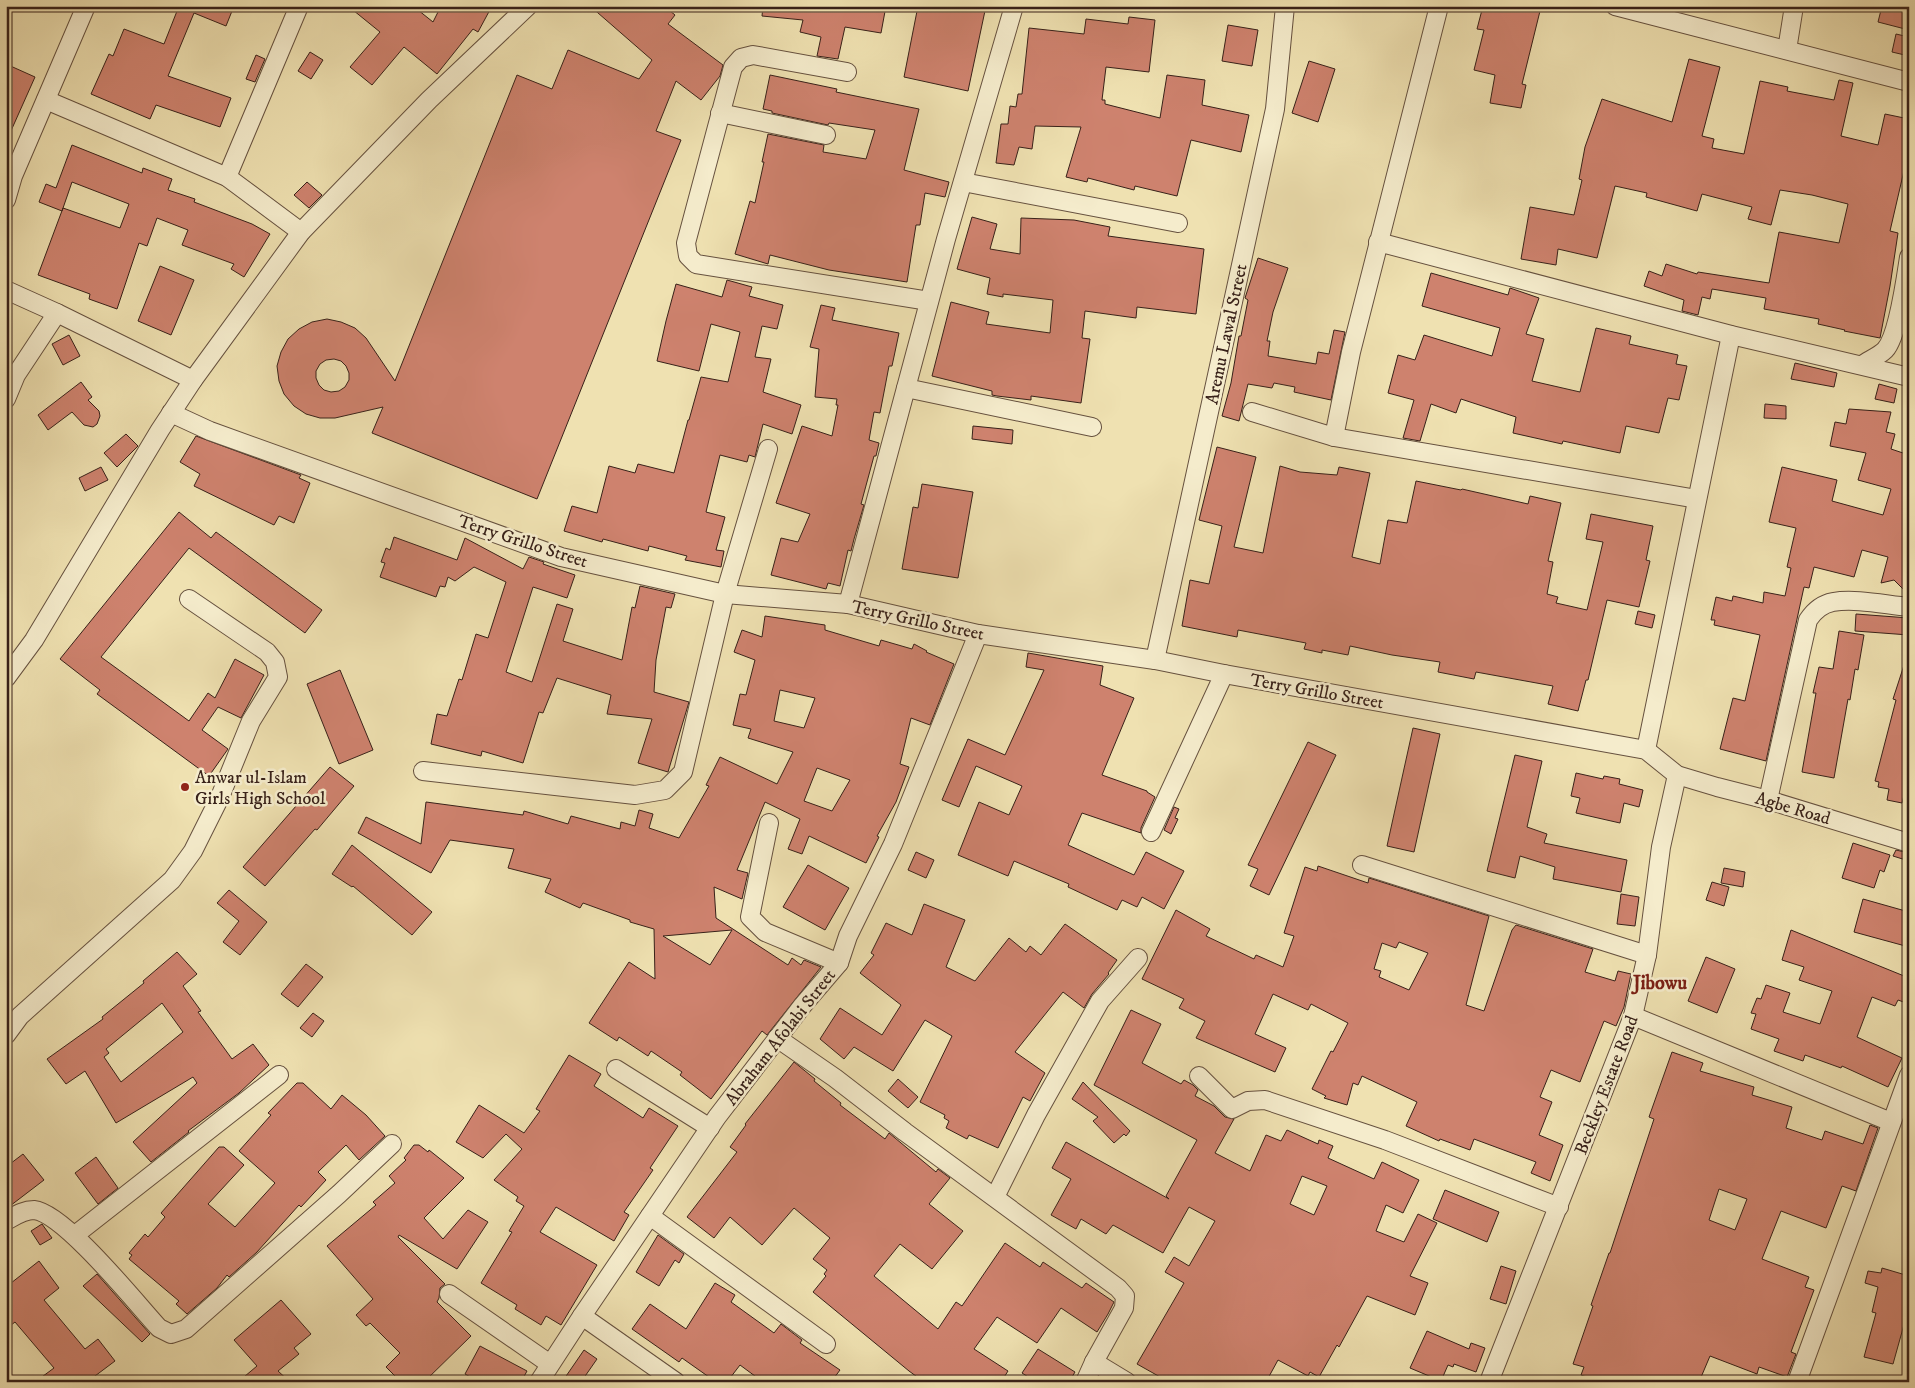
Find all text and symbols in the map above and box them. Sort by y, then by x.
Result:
street label: Aremu Lawal Street [1201,262,1253,407]
street label: Terry Grillo Street [455,511,590,573]
street label: Terry Grillo Street [850,596,986,646]
street label: Terry Grillo Street [1248,669,1385,715]
place label: Anwar ul-Islam Girls High School [195,767,326,810]
marker: Anwar ul-Islam Girls High School [179,781,191,793]
street label: Agbe Road [1753,788,1833,830]
street label: Abraham Afolabi Street [721,965,841,1110]
district label: Jibowu [1631,971,1687,996]
street label: Beckley Estate Road [1570,1013,1644,1158]

